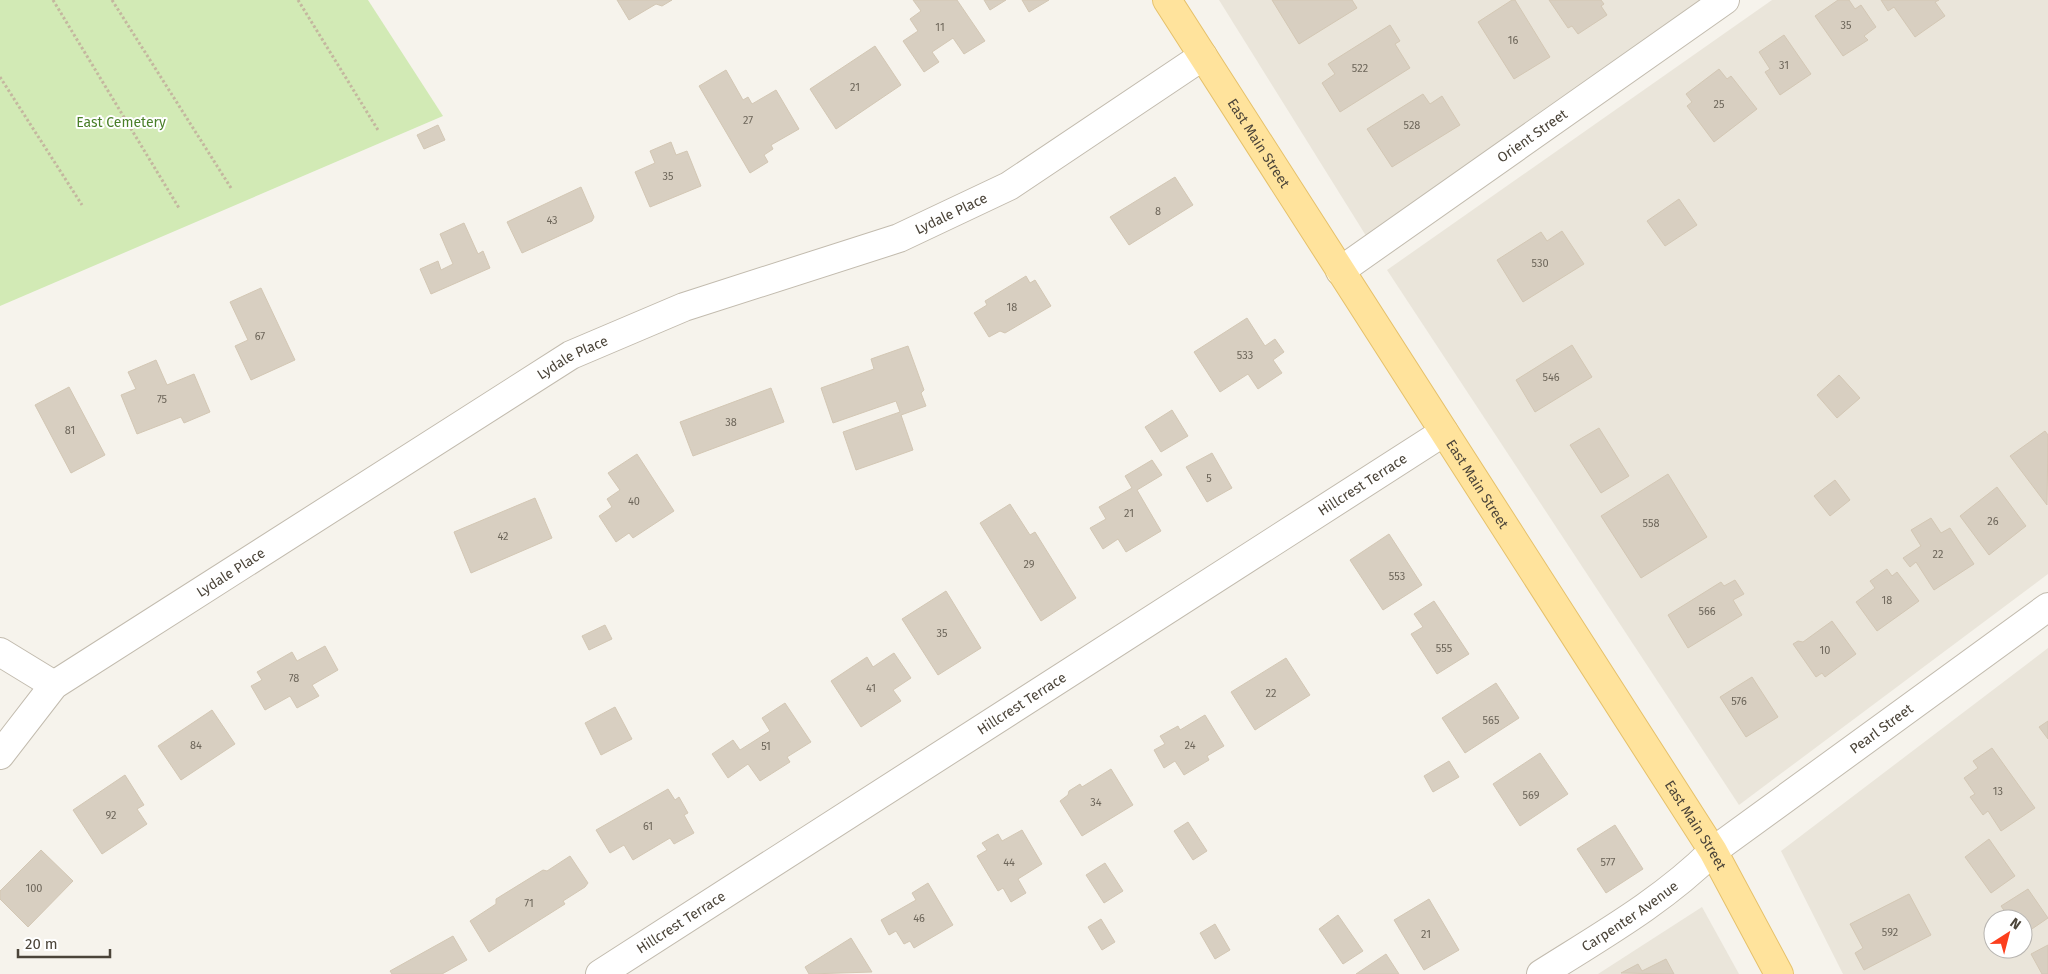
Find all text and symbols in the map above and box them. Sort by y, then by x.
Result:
house number: 35 [1841,19,1852,32]
house number: 11 [935,21,945,34]
house number: 16 [1508,34,1518,47]
house number: 31 [1779,59,1789,72]
house number: 522 [1352,62,1368,75]
house number: 21 [850,81,860,94]
street label: East Main Street [1224,95,1294,192]
house number: 25 [1714,98,1725,111]
street label: Orient Street [1494,105,1571,166]
park label: East Cemetery [76,114,166,131]
house number: 27 [743,114,753,127]
house number: 528 [1404,119,1420,132]
house number: 35 [663,170,674,183]
street label: Lydale Place [912,189,990,238]
house number: 8 [1155,205,1161,218]
house number: 43 [546,214,558,227]
house number: 530 [1531,257,1549,270]
house number: 18 [1007,301,1017,314]
house number: 67 [255,330,265,343]
street label: Lydale Place [534,332,610,383]
house number: 533 [1237,349,1253,362]
house number: 546 [1542,371,1560,384]
house number: 75 [157,393,168,406]
house number: 38 [725,416,737,429]
house number: 81 [65,424,75,437]
street label: East Main Street [1443,436,1513,533]
street label: Hillcrest Terrace [1315,450,1410,519]
house number: 5 [1206,472,1212,485]
house number: 40 [628,495,640,508]
house number: 21 [1124,507,1134,520]
house number: 26 [1987,515,1999,528]
house number: 558 [1642,517,1660,530]
house number: 42 [497,530,509,543]
street label: Lydale Place [193,544,268,600]
house number: 22 [1933,548,1943,561]
house number: 29 [1023,558,1035,571]
house number: 553 [1389,570,1405,583]
house number: 18 [1882,594,1892,607]
house number: 566 [1698,605,1716,618]
house number: 35 [937,627,948,640]
house number: 555 [1436,642,1453,655]
house number: 10 [1820,644,1830,657]
street label: Hillcrest Terrace [974,668,1069,738]
house number: 78 [289,672,299,685]
house number: 41 [866,682,876,695]
house number: 22 [1266,687,1276,700]
house number: 576 [1731,695,1747,708]
street label: Pearl Street [1846,699,1917,757]
house number: 565 [1483,714,1500,727]
house number: 84 [190,739,202,752]
house number: 24 [1185,739,1196,752]
house number: 51 [761,740,771,753]
street label: East Main Street [1661,777,1730,874]
house number: 13 [1993,785,2003,798]
house number: 569 [1523,789,1540,802]
house number: 34 [1090,796,1102,809]
house number: 92 [106,809,116,822]
house number: 61 [643,820,653,833]
house number: 44 [1003,856,1015,869]
house number: 577 [1600,856,1616,869]
street label: Carpenter Avenue [1578,877,1681,955]
house number: 100 [25,882,43,895]
street label: Hillcrest Terrace [633,887,728,957]
house number: 71 [524,897,534,910]
north arrow [1983,909,2033,959]
house number: 46 [913,912,925,925]
text: N [2007,914,2024,933]
scale bar [18,926,110,958]
house number: 592 [1882,926,1898,939]
house number: 21 [1421,928,1431,941]
text: 20 m [25,935,58,953]

